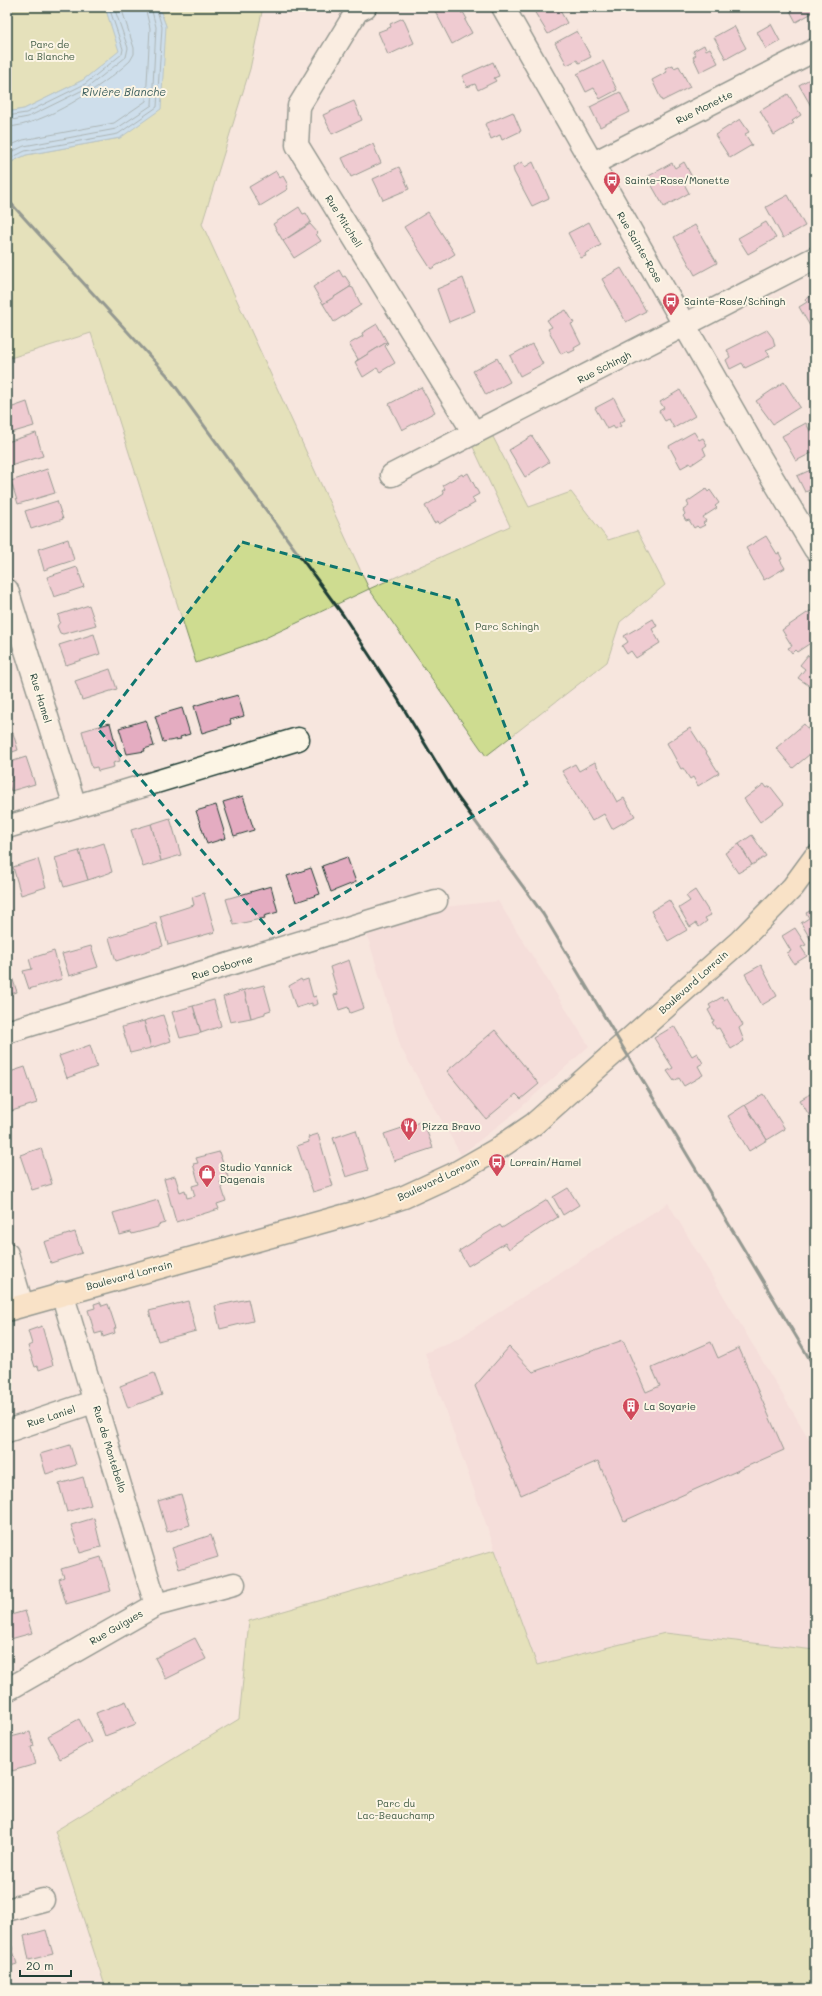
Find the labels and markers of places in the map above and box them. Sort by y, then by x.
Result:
bus stop icon: Sainte-Rose/Monette [602,170,622,195]
place label: Sainte-Rose/Monette [625,173,730,187]
bus stop icon: Sainte-Rose/Schingh [661,291,681,316]
place label: Sainte-Rose/Schingh [684,294,785,308]
restaurant icon: Pizza Bravo [399,1116,419,1141]
place label: Pizza Bravo [422,1119,480,1133]
bus stop icon: Lorrain/Hamel [487,1152,507,1177]
place label: Lorrain/Hamel [510,1155,581,1169]
place label: Studio Yannick Dagenais [220,1160,292,1186]
shop icon: Studio Yannick Dagenais [197,1163,217,1188]
building icon: La Soyarie [621,1396,641,1421]
place label: La Soyarie [644,1399,696,1413]

